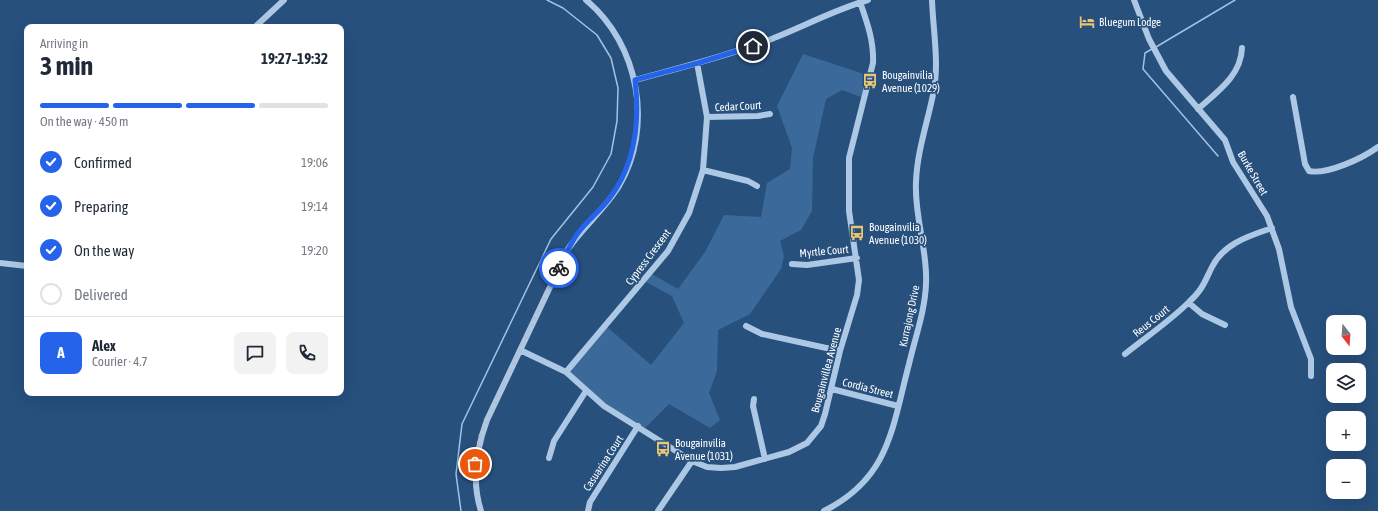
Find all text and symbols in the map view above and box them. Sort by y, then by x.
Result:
hotel icon: Bluegum Lodge [1078,13,1096,31]
place label: Bluegum Lodge [1099,16,1161,28]
pin [736,29,770,63]
icon: home [742,35,764,57]
text: Arriving in [40,36,88,51]
text: 19:27–19:32 [261,50,328,67]
text: 3 min [40,51,93,81]
place label: Bougainvilia Avenue (1029) [882,69,940,94]
bus stop icon: Bougainvilia Avenue (1029) [861,72,879,90]
street label: Cedar Court [714,99,762,113]
text: On the way · 450 m [40,114,128,129]
street label: Burke Street [1236,149,1270,197]
icon: check [40,151,62,173]
text: Confirmed [74,154,132,171]
text: 19:06 [301,155,328,170]
icon: check [40,195,62,217]
text: Preparing [74,198,128,215]
text: 19:14 [301,199,328,214]
place label: Bougainvilia Avenue (1030) [869,221,927,246]
bus stop icon: Bougainvilia Avenue (1030) [848,224,866,242]
street label: Cypress Crescent [623,227,673,287]
icon: check [40,239,62,261]
text: On the way [74,242,135,259]
text: 19:20 [301,243,328,258]
street label: Myrtle Court [799,243,849,259]
courier [539,248,579,288]
icon: bike [548,257,570,279]
street label: Kurrajong Drive [897,284,921,348]
text: Delivered [74,286,128,303]
street label: Reus Court [1131,303,1171,339]
north arrow [1326,315,1366,355]
map controls [1326,315,1366,499]
street label: Bougainvillea Avenue [809,326,843,414]
button: chat [234,332,276,374]
button: phone [286,332,328,374]
text: Alex [92,337,116,354]
text: A [57,344,65,361]
text: Courier · 4.7 [92,354,148,369]
button: layers [1326,363,1366,403]
street label: Cordia Street [841,376,895,400]
button: + [1326,411,1366,451]
street label: Casuarina Court [581,433,625,493]
place label: Bougainvilia Avenue (1031) [675,437,733,462]
bus stop icon: Bougainvilia Avenue (1031) [654,440,672,458]
pin [458,447,492,481]
icon: bag [464,453,486,475]
button: − [1326,459,1366,499]

